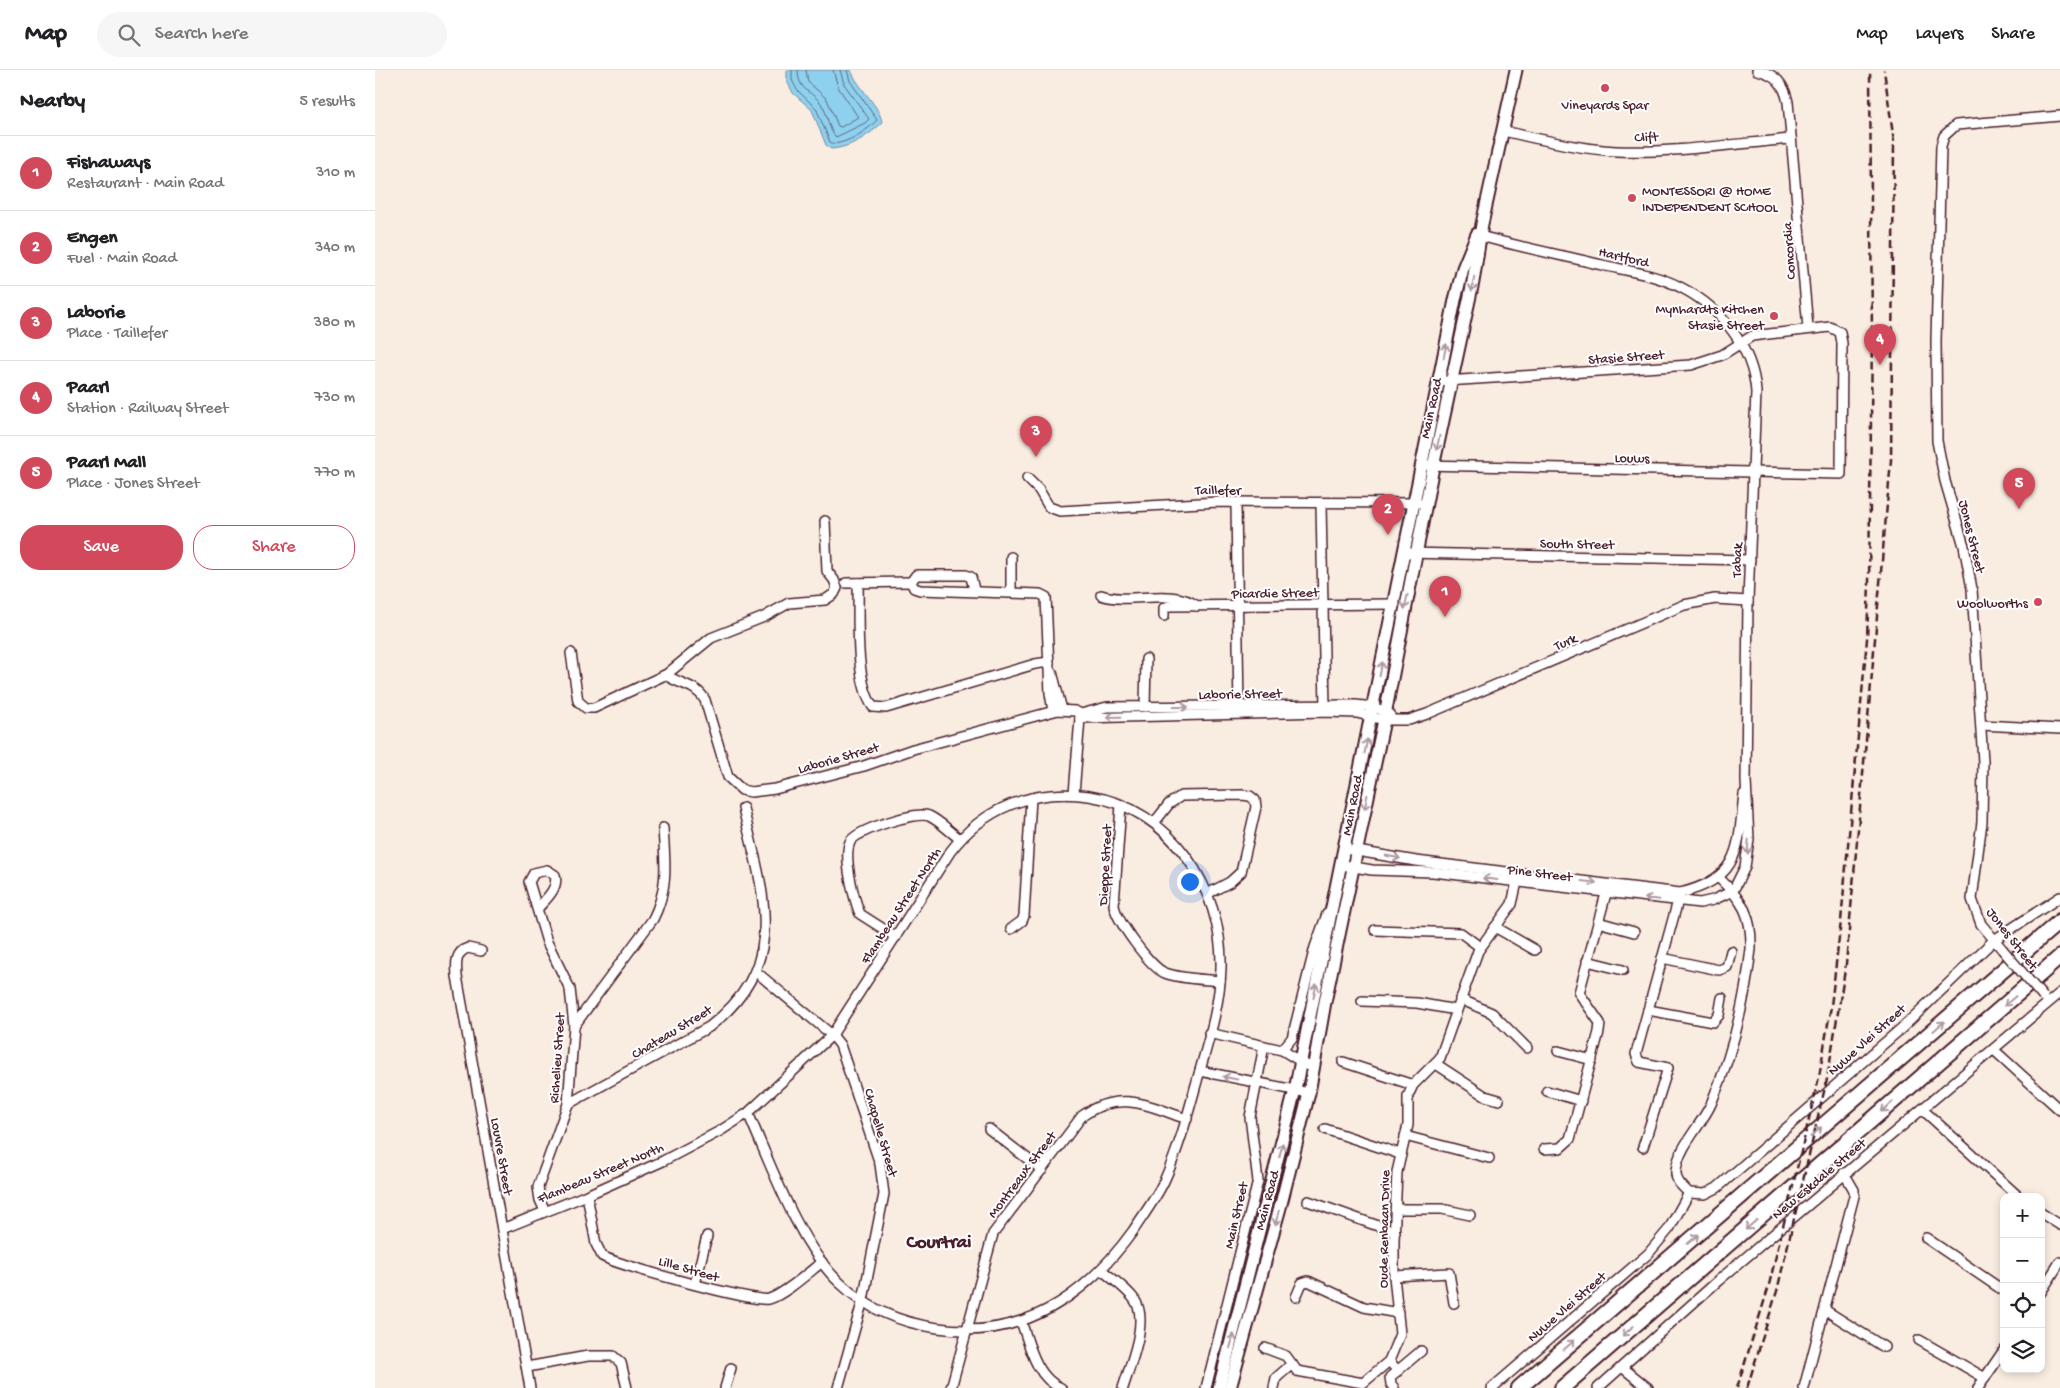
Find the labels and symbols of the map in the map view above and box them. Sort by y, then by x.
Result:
marker: Vineyards Spar [1599,82,1611,94]
place label: Vineyards Spar [1560,98,1650,115]
street label: Clift [1634,129,1660,148]
place label: MONTESSORI @ HOME INDEPENDENT SCHOOL [1642,184,1779,217]
marker: MONTESSORI @ HOME INDEPENDENT SCHOOL [1626,192,1638,204]
street label: Concordia [1780,220,1801,280]
street label: Hartford [1597,244,1652,273]
one-way arrow [1467,276,1477,292]
place label: Mynhardts Kitchen Stasie Street [1655,302,1765,335]
marker: Mynhardts Kitchen Stasie Street [1768,310,1780,322]
pin: 4 [1864,324,1896,365]
one-way arrow [1440,344,1450,360]
street label: Stasie Street [1588,347,1666,370]
street label: Main Road [1418,375,1447,440]
pin: 3 [1020,416,1052,457]
one-way arrow [1433,434,1442,450]
street label: Louws [1614,451,1650,468]
pin: 5 [2003,468,2035,509]
street label: Taillefer [1194,483,1242,500]
pin: 2 [1372,494,1404,535]
street label: Jones Street [1953,498,1988,576]
street label: South Street [1540,536,1615,555]
street label: Tabak [1729,541,1748,579]
pin: 1 [1429,576,1461,617]
street label: Picardie Street [1230,585,1320,604]
one-way arrow [1401,593,1410,609]
place label: Woolworths [1957,596,2029,613]
marker: Woolworths [2032,596,2044,608]
street label: Turk [1551,630,1582,656]
one-way arrow [1377,661,1387,677]
street label: Laborie Street [1198,686,1283,705]
one-way arrow [1172,702,1188,712]
one-way arrow [1106,712,1122,722]
one-way arrow [1362,738,1371,754]
street label: Laborie Street [796,739,882,779]
street label: Main Road [1339,772,1368,837]
one-way arrow [1361,794,1371,810]
street label: Dieppe Street [1096,823,1117,907]
one-way arrow [1744,839,1753,855]
street label: Flambeau Street North [858,845,946,969]
one-way arrow [1385,853,1401,862]
street label: Pine Street [1505,862,1574,887]
your location [1177,869,1203,895]
one-way arrow [1483,874,1499,884]
one-way arrow [1581,877,1597,887]
one-way arrow [1644,894,1660,904]
street label: Jones Street [1981,905,2041,975]
one-way arrow [1311,983,1321,999]
one-way arrow [2004,995,2017,1006]
street label: Nuwe Vlei Street [1825,1001,1911,1080]
street label: Chateau Street [629,1002,717,1064]
street label: Richelieu Street [547,1011,570,1104]
one-way arrow [1932,1020,1945,1032]
one-way arrow [1223,1073,1239,1082]
street label: Chapelle Street [859,1087,901,1180]
one-way arrow [1881,1101,1894,1112]
street label: Louvre Street [485,1117,516,1198]
one-way arrow [1809,1127,1822,1138]
street label: Montreaux Street [985,1128,1062,1222]
street label: New Eskdale Street [1769,1135,1871,1224]
street label: Flambeau Street North [534,1140,667,1209]
one-way arrow [1277,1142,1286,1158]
street label: Main Road [1252,1167,1285,1232]
street label: Oude Renbaan Drive [1376,1169,1395,1288]
street label: Main Street [1222,1179,1254,1251]
one-way arrow [1272,1210,1281,1226]
one-way arrow [1744,1219,1757,1230]
district label: Courtrai [906,1232,971,1255]
one-way arrow [1686,1233,1699,1244]
street label: Lille Street [656,1254,722,1288]
street label: Nuwe Vlei Street [1525,1268,1611,1347]
one-way arrow [1622,1325,1635,1336]
one-way arrow [1228,1333,1237,1349]
one-way arrow [1563,1339,1576,1350]

